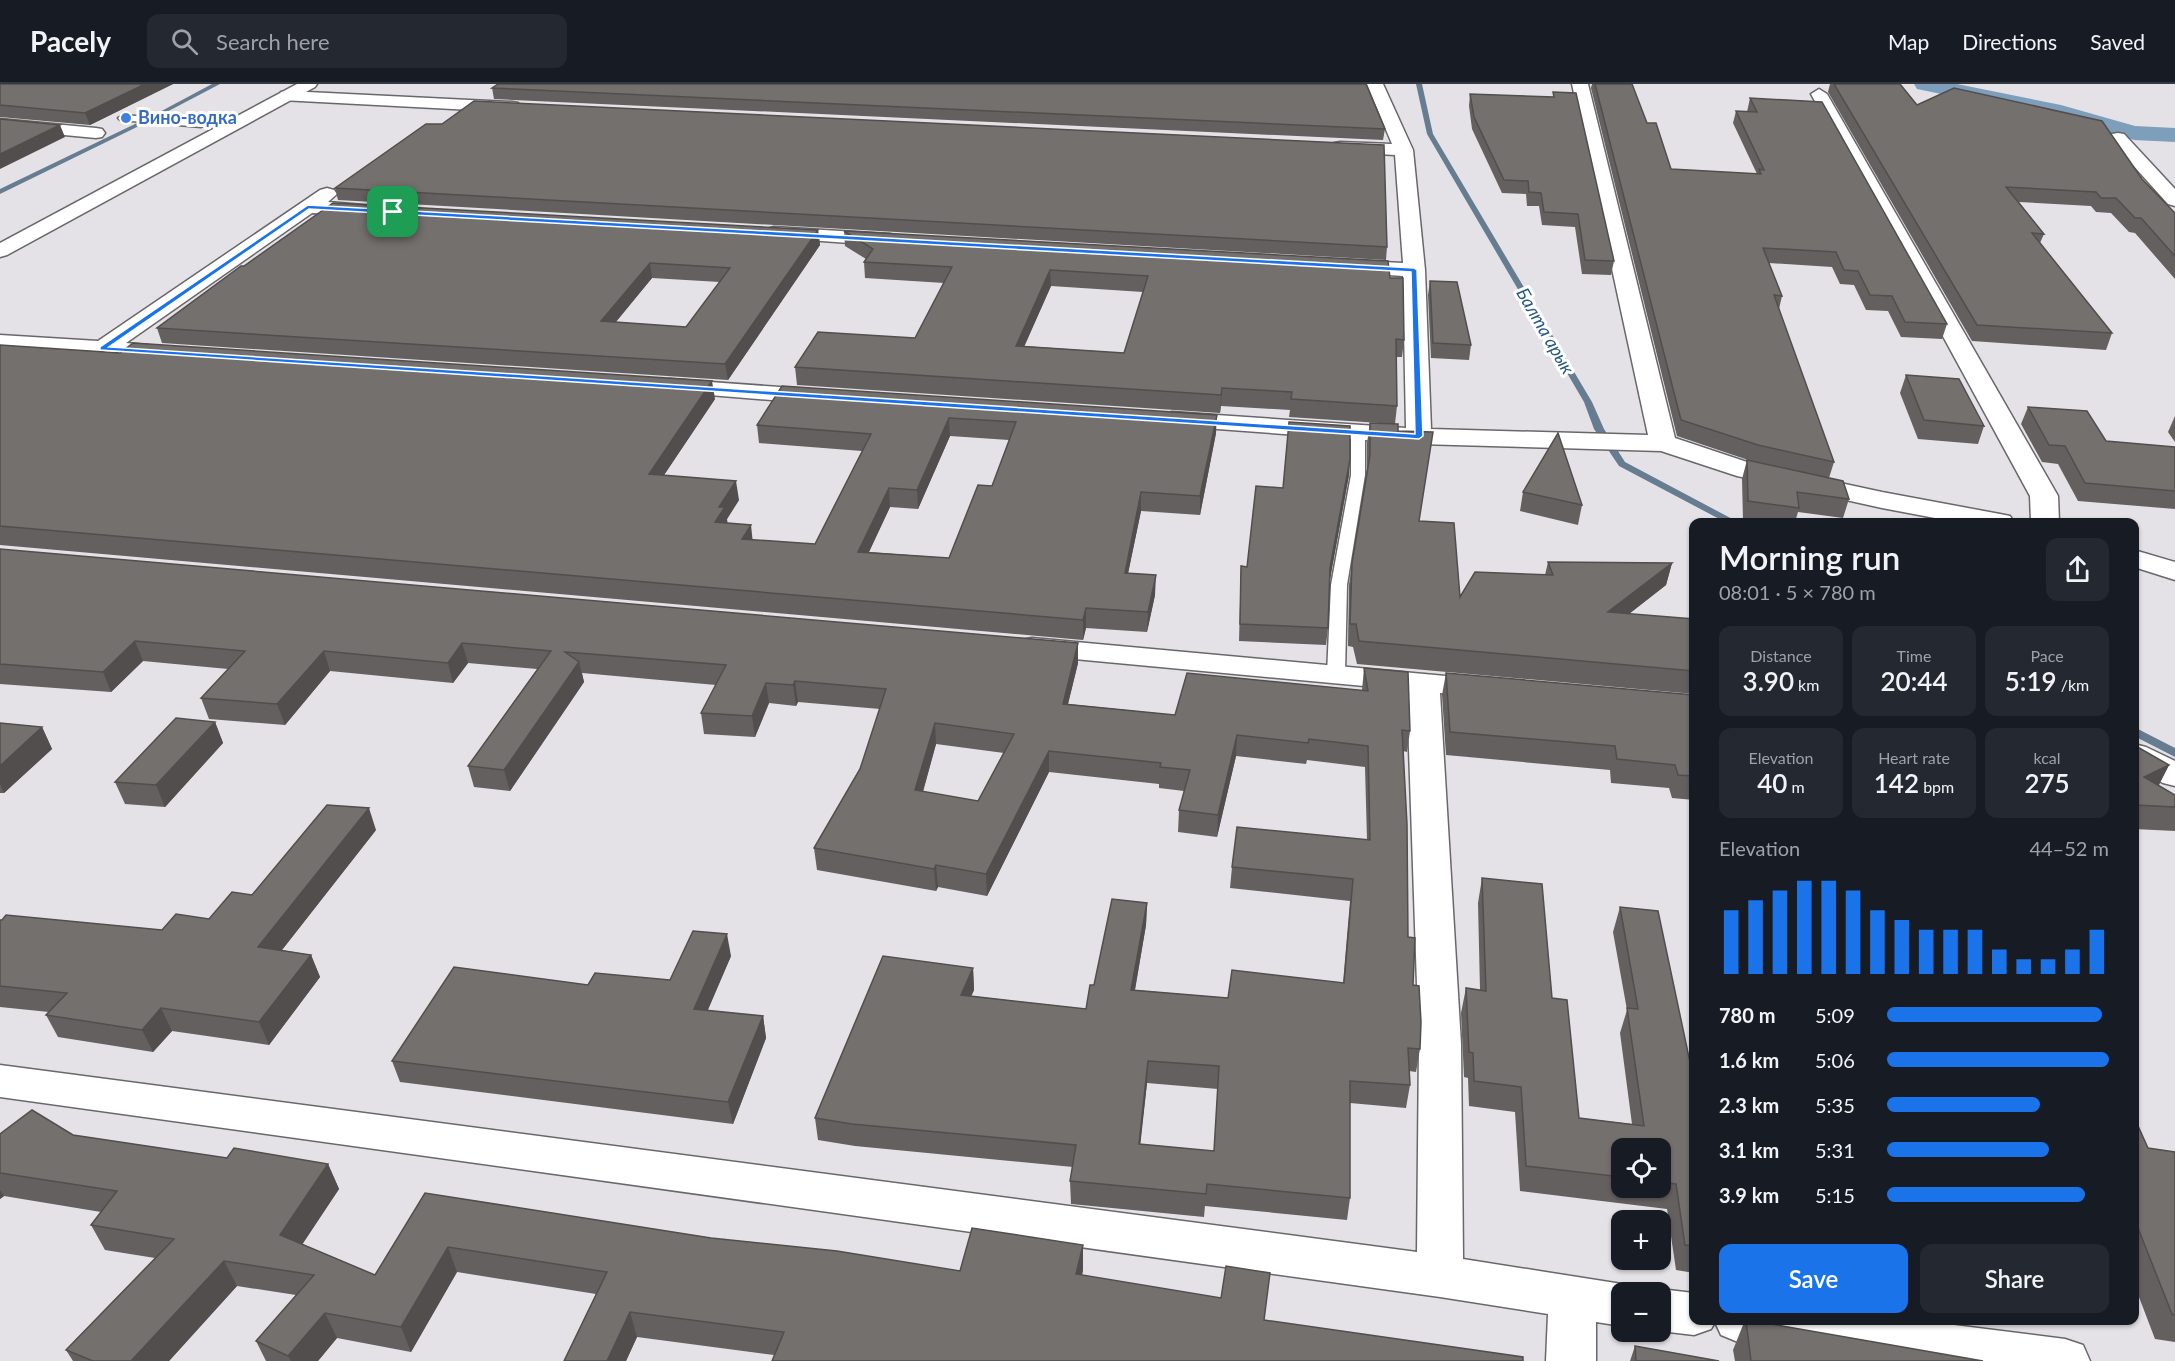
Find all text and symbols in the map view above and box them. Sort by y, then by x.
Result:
search box [147,14,567,68]
text: Pacely [30,24,111,58]
icon: search [168,25,201,58]
text: Search here [216,28,330,55]
text: Map [1888,29,1929,54]
text: Directions [1962,29,2057,54]
text: Saved [2090,29,2145,54]
place label: Вино-водка [138,106,237,128]
marker: Вино-водка [119,111,133,125]
pin [367,186,418,237]
icon: arrive [376,195,409,228]
water label: Балта арык [1512,283,1580,378]
text: Morning run [1719,537,1900,577]
button: share [2046,538,2109,601]
text: 08:01 · 5 × 780 m [1719,580,1876,604]
text: Distance [1750,646,1812,665]
text: Time [1897,646,1931,665]
text: Pace [2030,646,2064,665]
text: 3.90 [1743,665,1794,697]
text: 20:44 [1881,665,1947,697]
text: 5:19 [2005,665,2057,697]
text: km [1794,675,1819,694]
text: /km [2057,675,2089,694]
text: Elevation [1749,748,1814,767]
text: Heart rate [1878,748,1950,767]
text: kcal [2033,748,2061,767]
text: 40 [1757,767,1787,799]
text: 142 [1874,767,1919,799]
text: 275 [2024,767,2070,799]
text: m [1787,777,1805,796]
text: bpm [1919,777,1954,796]
text: Elevation [1719,836,1800,860]
text: 44–52 m [2029,836,2109,860]
text: 780 m [1719,1003,1775,1027]
text: 5:09 [1815,1003,1855,1027]
text: 1.6 km [1719,1048,1779,1072]
text: 5:06 [1815,1048,1855,1072]
text: 2.3 km [1719,1093,1779,1117]
text: 5:35 [1815,1093,1855,1117]
map controls [1611,1138,1671,1342]
button: locate [1611,1138,1671,1198]
text: 3.1 km [1719,1138,1779,1162]
text: 5:31 [1815,1138,1855,1162]
text: 3.9 km [1719,1183,1779,1207]
text: 5:15 [1815,1183,1855,1207]
button: + [1611,1210,1671,1270]
button: Save [1719,1244,1908,1313]
button: Share [1920,1244,2109,1313]
button: − [1611,1282,1671,1342]

